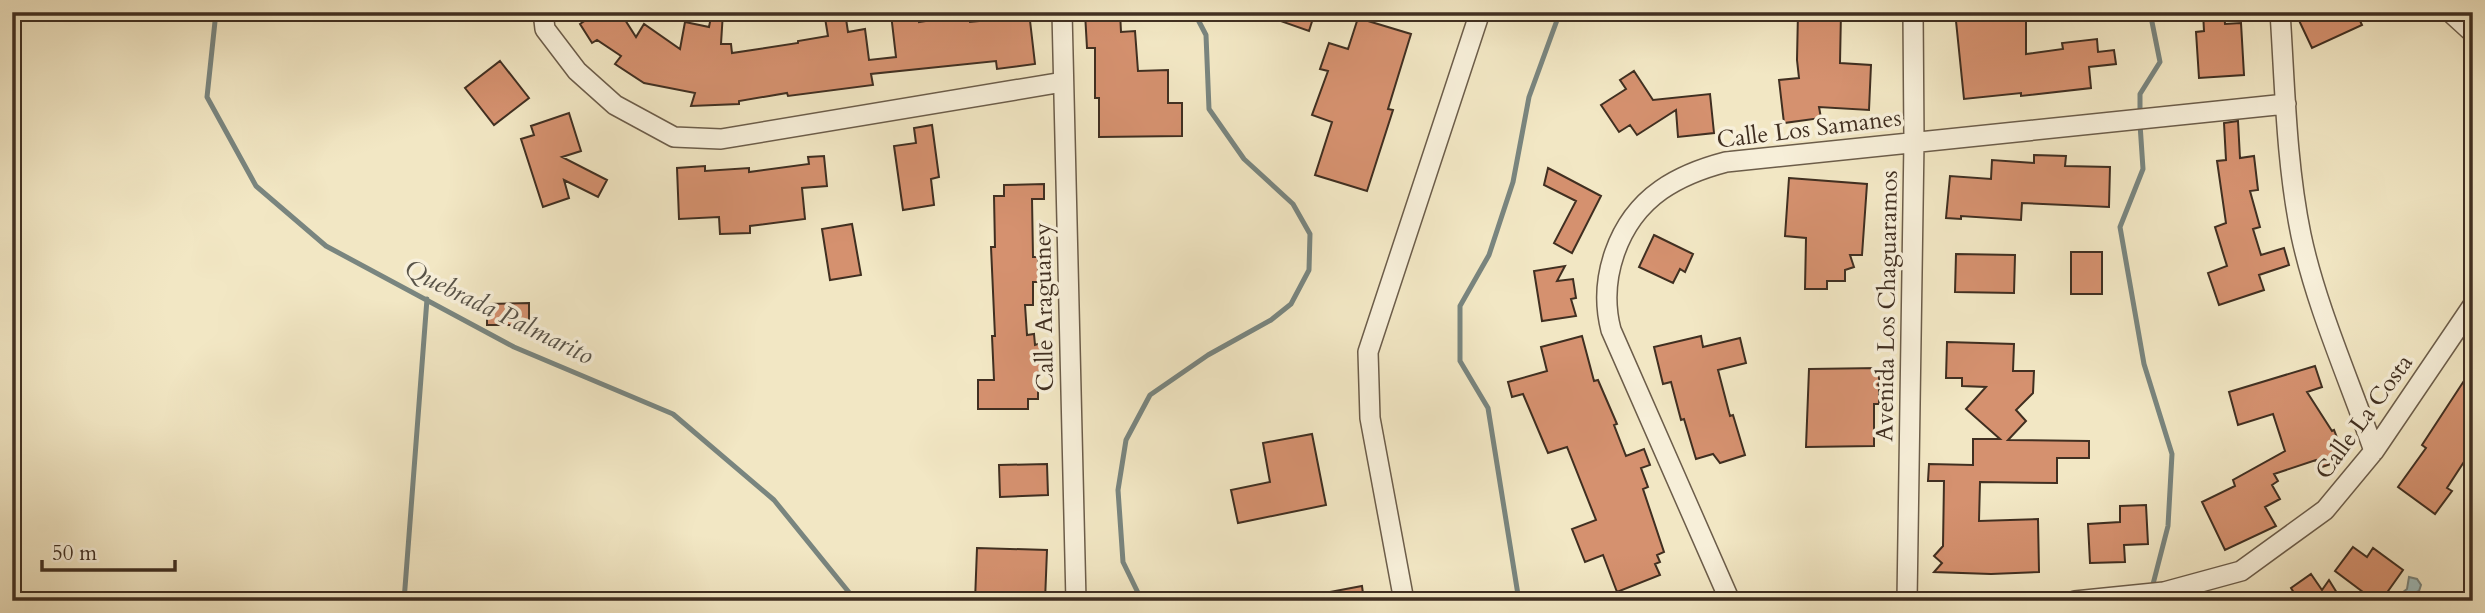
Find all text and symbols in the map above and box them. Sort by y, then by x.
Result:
street label: Calle Los Samanes [1715,101,1903,157]
street label: Avenida Los Chaguaramos [1868,170,1906,442]
street label: Calle Araguaney [1026,222,1062,392]
water label: Quebrada Palmarito [398,251,600,373]
street label: Calle La Costa [2307,347,2421,486]
scale bar [42,529,175,573]
text: 50 m [52,539,97,568]

